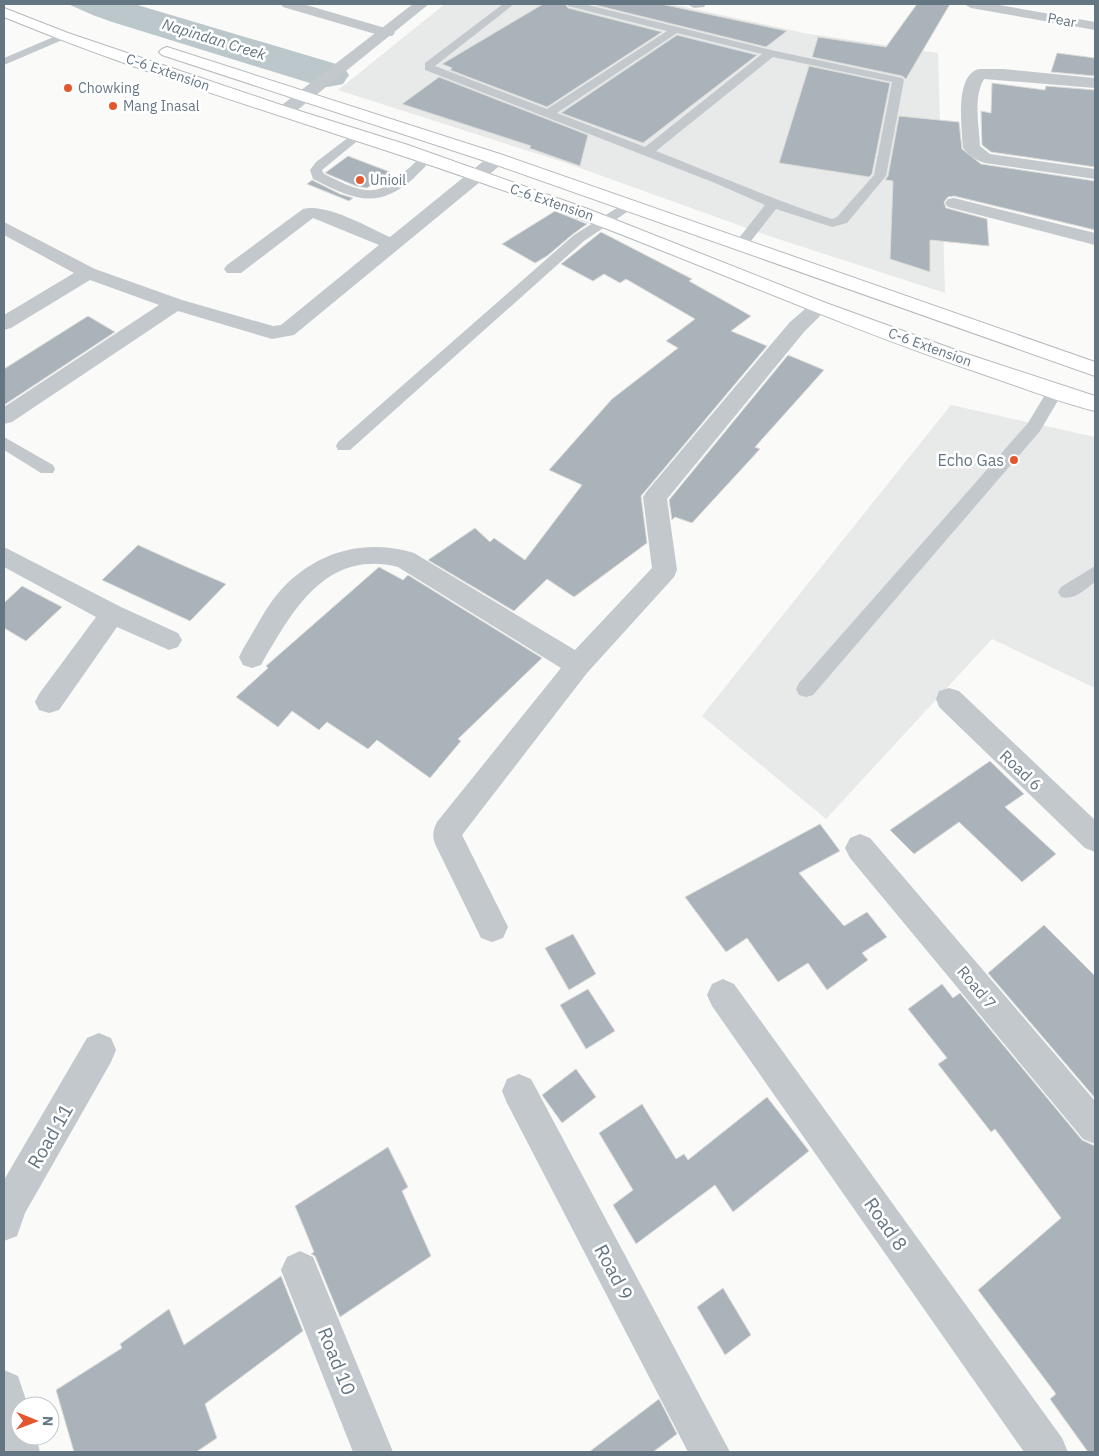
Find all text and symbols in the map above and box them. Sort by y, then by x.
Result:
street label: Pear [1046,9,1078,31]
water label: Napindan Creek [160,14,268,64]
street label: C-6 Extension [124,49,212,95]
place label: Chowking [78,79,140,97]
marker: Chowking [62,82,74,94]
place label: Mang Inasal [123,97,200,115]
marker: Mang Inasal [107,100,119,112]
place label: Unioil [370,171,406,189]
marker: Unioil [354,174,366,186]
street label: C-6 Extension [508,179,596,225]
street label: C-6 Extension [886,324,974,370]
place label: Echo Gas [938,450,1004,470]
marker: Echo Gas [1008,454,1020,466]
street label: Road 6 [996,746,1046,794]
street label: Road 7 [953,961,1001,1013]
street label: Road 11 [22,1099,78,1173]
street label: Road 8 [859,1193,913,1255]
street label: Road 9 [589,1240,639,1304]
street label: Road 10 [313,1324,361,1398]
north arrow [10,1396,60,1446]
text: N [39,1416,57,1426]

